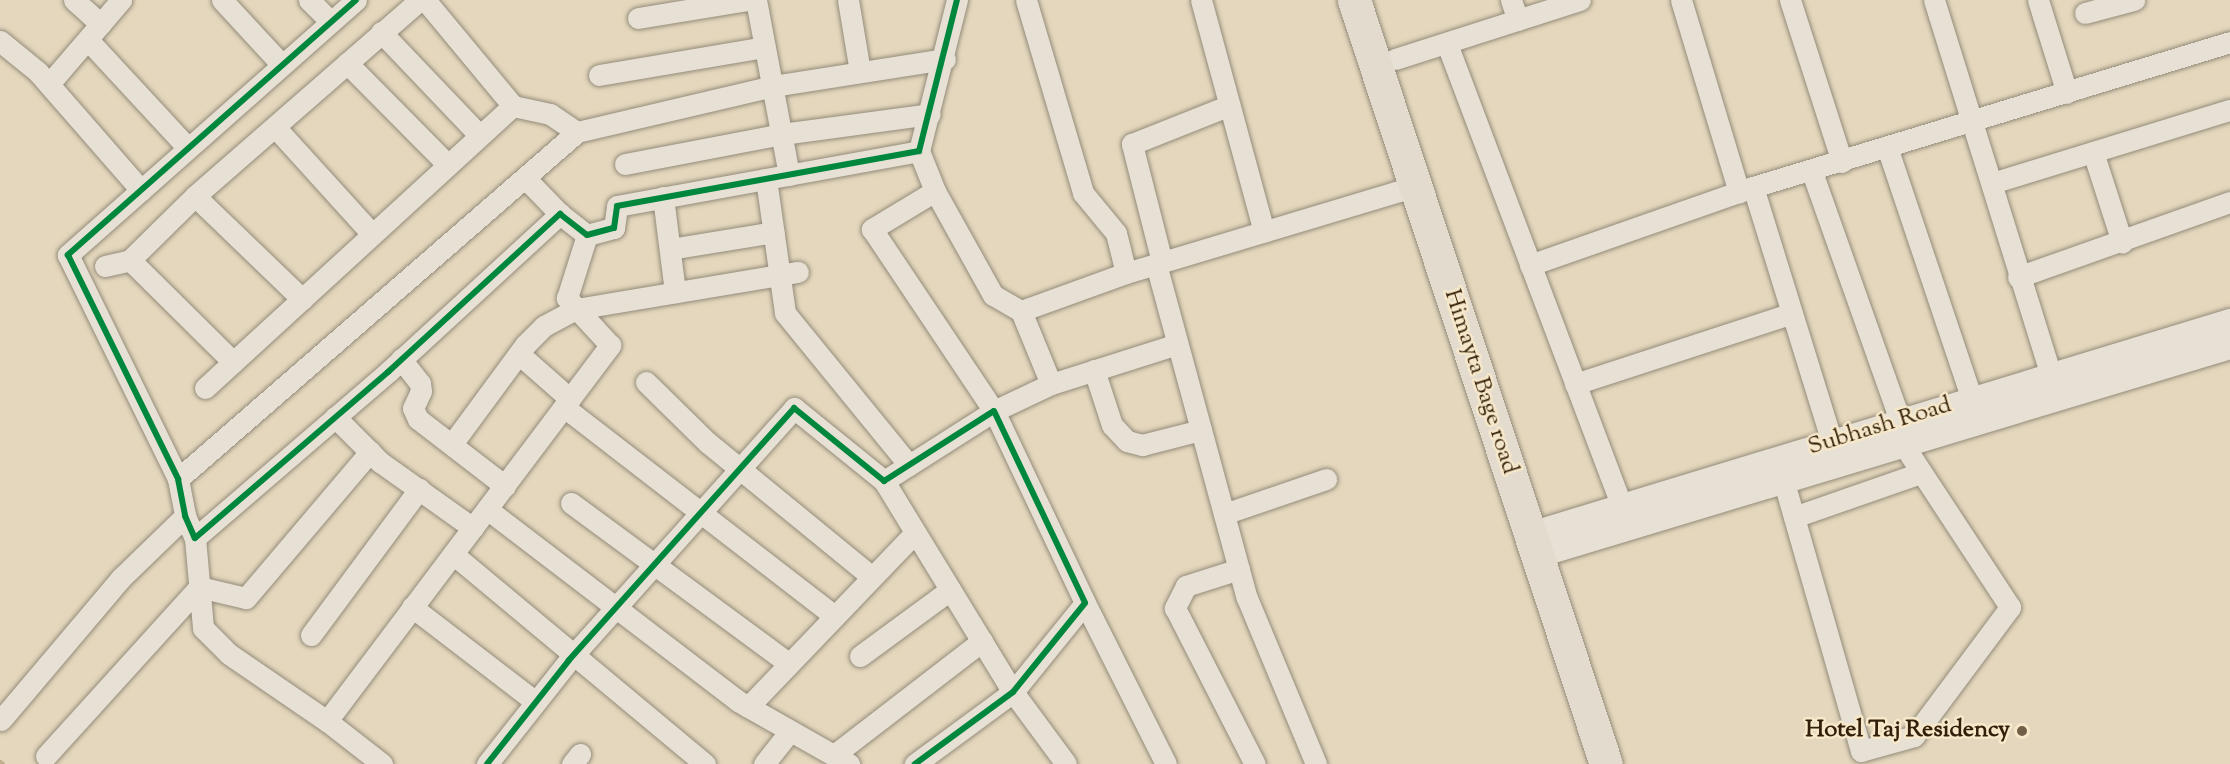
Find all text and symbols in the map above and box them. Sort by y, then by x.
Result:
street label: Himayta Bage road [1437,286,1523,478]
street label: Subhash Road [1805,392,1955,462]
place label: Hotel Taj Residency [1805,717,2010,745]
marker: Hotel Taj Residency [2015,724,2029,738]

